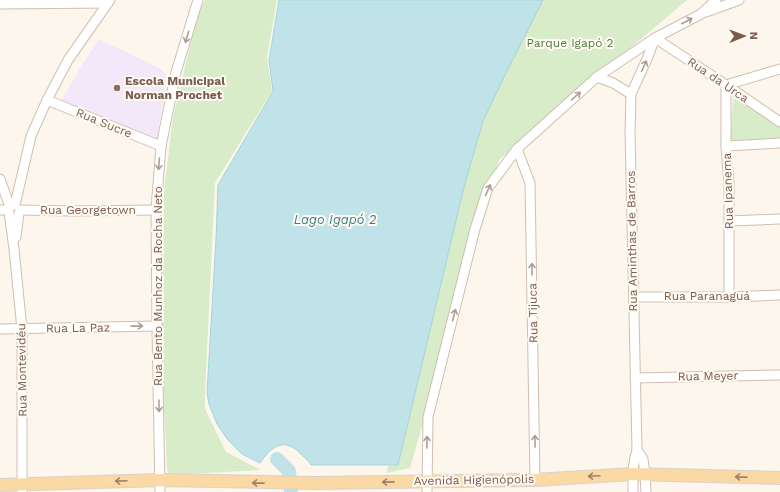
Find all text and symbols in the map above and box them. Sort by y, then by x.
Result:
north arrow [724,16,764,56]
one-way arrow [681,17,693,24]
one-way arrow [183,31,190,44]
text: N [747,32,760,40]
park label: Parque Igapó 2 [526,36,614,50]
street label: Rua da Urca [685,54,751,106]
one-way arrow [641,61,648,73]
place label: Escola Municipal Norman Prochet [125,74,225,102]
marker: Escola Municipal Norman Prochet [112,83,122,93]
one-way arrow [571,91,581,100]
street label: Rua Sucre [74,105,134,141]
street label: Rua Ipanema [720,152,736,229]
one-way arrow [156,157,163,170]
street label: Rua Aminthas de Barros [624,170,640,312]
one-way arrow [485,184,492,196]
street label: Rua Bento Munhoz da Rocha Neto [151,186,165,386]
street label: Rua Georgetown [40,203,136,217]
water label: Lago Igapó 2 [294,212,376,227]
one-way arrow [528,263,536,276]
street label: Rua Tijuca [525,283,541,343]
street label: Rua Paranaguá [664,289,750,303]
one-way arrow [450,309,458,322]
street label: Rua La Paz [46,320,110,336]
street label: Rua Montevidéu [14,323,30,417]
one-way arrow [130,323,143,330]
street label: Rua Meyer [678,368,739,384]
one-way arrow [155,399,162,412]
one-way arrow [531,435,539,448]
one-way arrow [424,436,431,449]
street label: Avenida Higienópolis [414,472,534,488]
one-way arrow [588,473,601,480]
one-way arrow [735,473,748,481]
one-way arrow [115,478,128,485]
one-way arrow [382,478,395,486]
one-way arrow [252,479,265,486]

